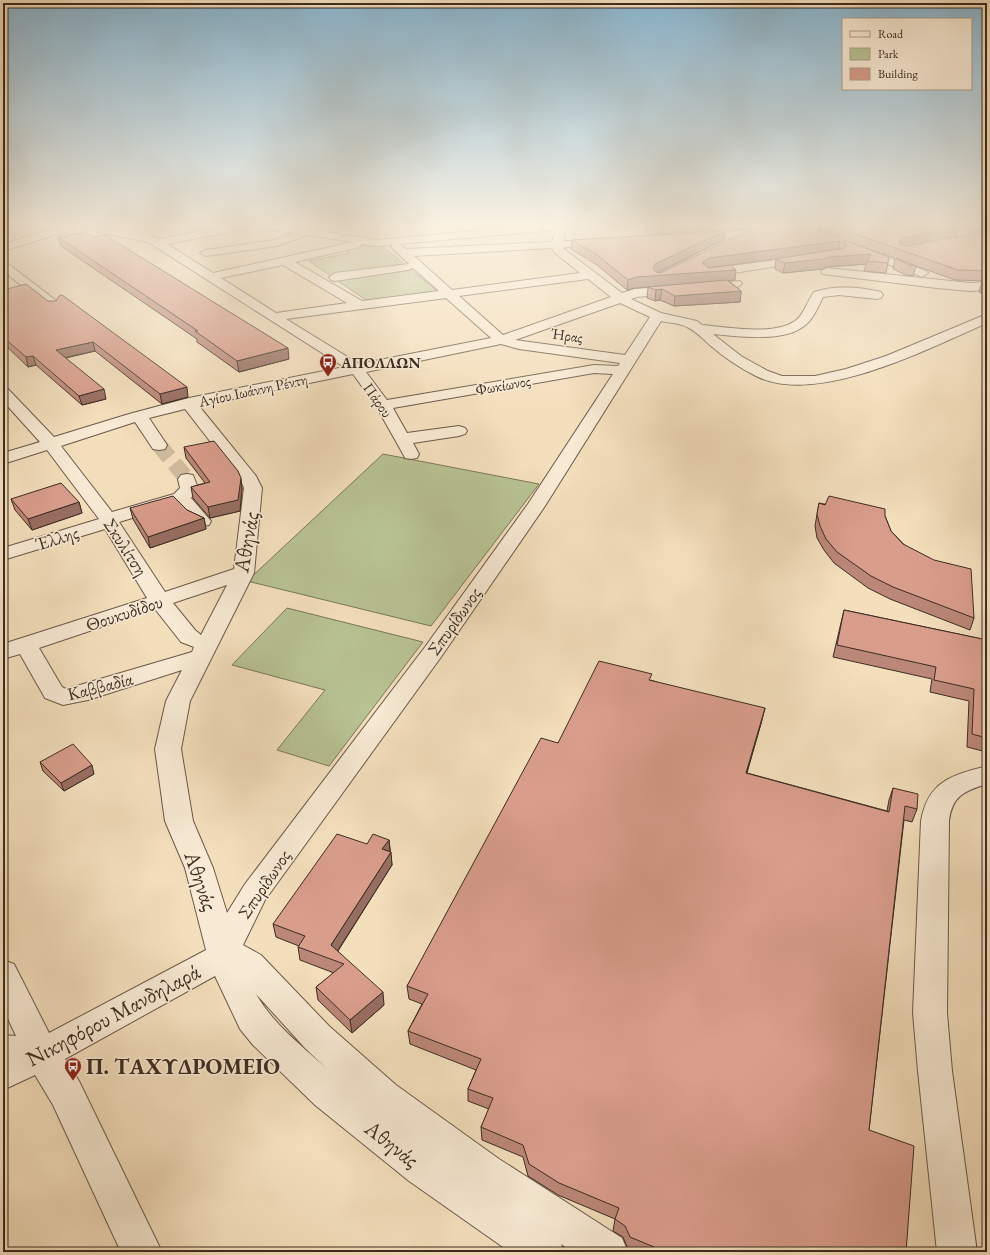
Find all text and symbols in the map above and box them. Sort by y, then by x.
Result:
legend [842,18,972,90]
text: Road [878,26,904,42]
text: Park [878,46,899,62]
text: Building [878,66,919,82]
street label: Ήρας [550,323,584,347]
bus stop icon: ΑΠΟΛΛΩΝ [318,352,338,377]
place label: ΑΠΟΛΛΩΝ [340,353,421,372]
street label: Αγίου Ιωάννη Ρέντη [196,369,309,411]
street label: Φωκίωνος [474,371,532,399]
street label: Πάρου [359,379,397,421]
street label: Αθηνάς [226,509,266,576]
street label: Σκυλίτση [99,514,153,580]
street label: Έλλης [33,521,81,555]
street label: Σπυρίδωνος [422,582,486,660]
street label: Θουκυδίδου [83,590,165,636]
street label: Καββαδία [65,667,136,705]
street label: Σπυρίδωνος [233,845,295,923]
street label: Αθηνάς [177,846,225,915]
street label: Νικηφόρου Μανδηλαρά [21,956,206,1073]
place label: Π. ΤΑΧΥΔΡΟΜΕΙΟ [86,1052,280,1081]
bus stop icon: Π. ΤΑΧΥΔΡΟΜΕΙΟ [63,1056,83,1081]
street label: Αθηνάς [358,1113,425,1174]

